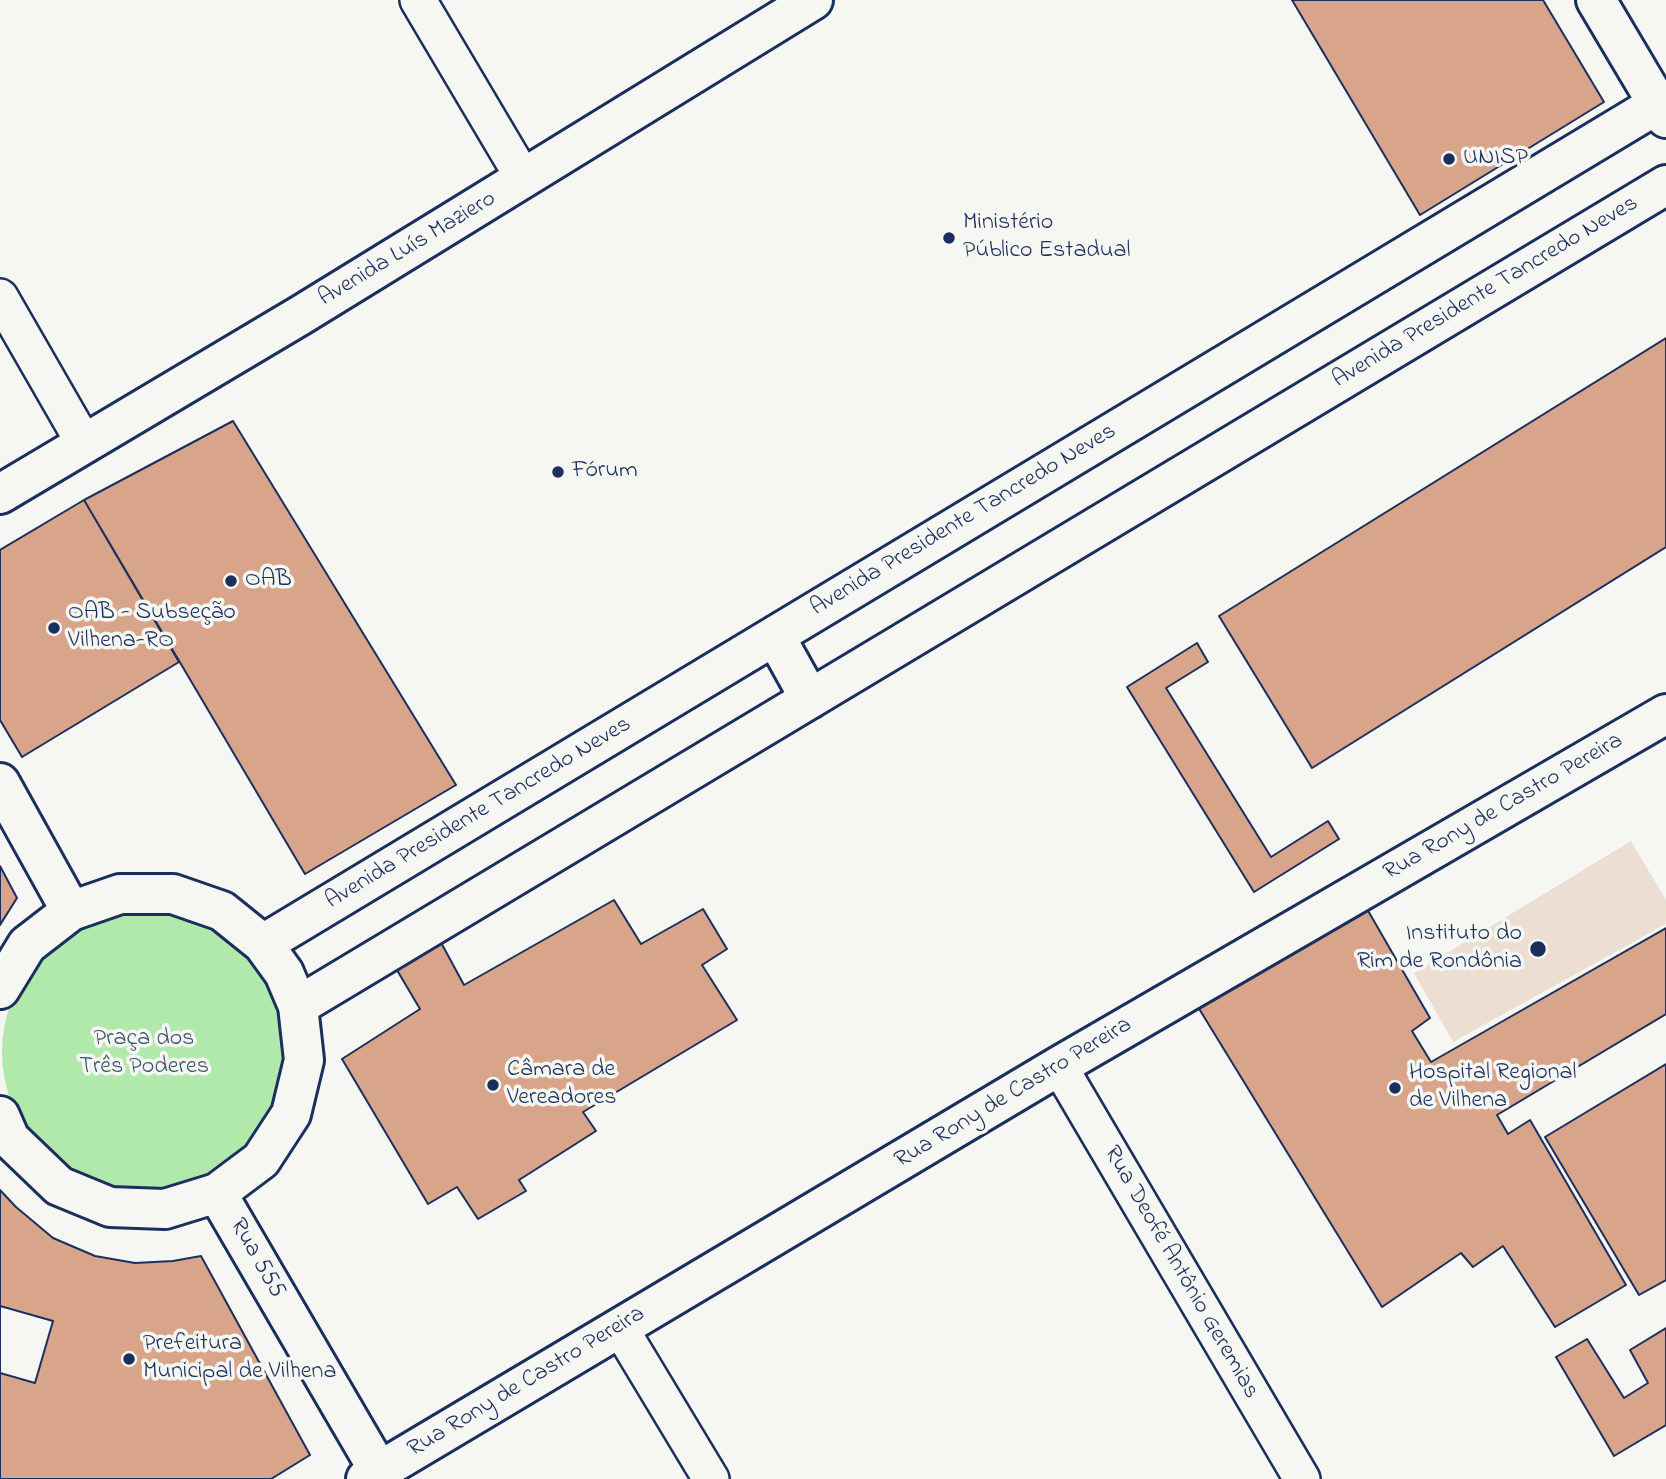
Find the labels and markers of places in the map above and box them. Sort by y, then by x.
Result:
place label: UNISP [1463,145,1528,173]
marker: UNISP [1441,151,1457,167]
place label: Ministério Público Estadual [963,210,1130,266]
marker: Ministério Público Estadual [941,230,957,246]
place label: Fórum [572,458,638,486]
marker: Fórum [550,464,566,480]
place label: OAB [245,567,292,595]
marker: OAB [223,573,239,589]
place label: OAB - Subseção Vilhena-RO [68,600,236,656]
marker: OAB - Subseção Vilhena-RO [46,620,62,636]
place label: Instituto do Rim de Rondônia [1357,921,1522,977]
marker: Instituto do Rim de Rondônia [1528,939,1548,959]
place label: Câmara de Vereadores [507,1057,617,1113]
place label: Hospital Regional de Vilhena [1409,1060,1577,1116]
marker: Câmara de Vereadores [485,1077,501,1093]
marker: Hospital Regional de Vilhena [1387,1080,1403,1096]
place label: Prefeitura Municipal de Vilhena [143,1331,336,1387]
marker: Prefeitura Municipal de Vilhena [121,1351,137,1367]

